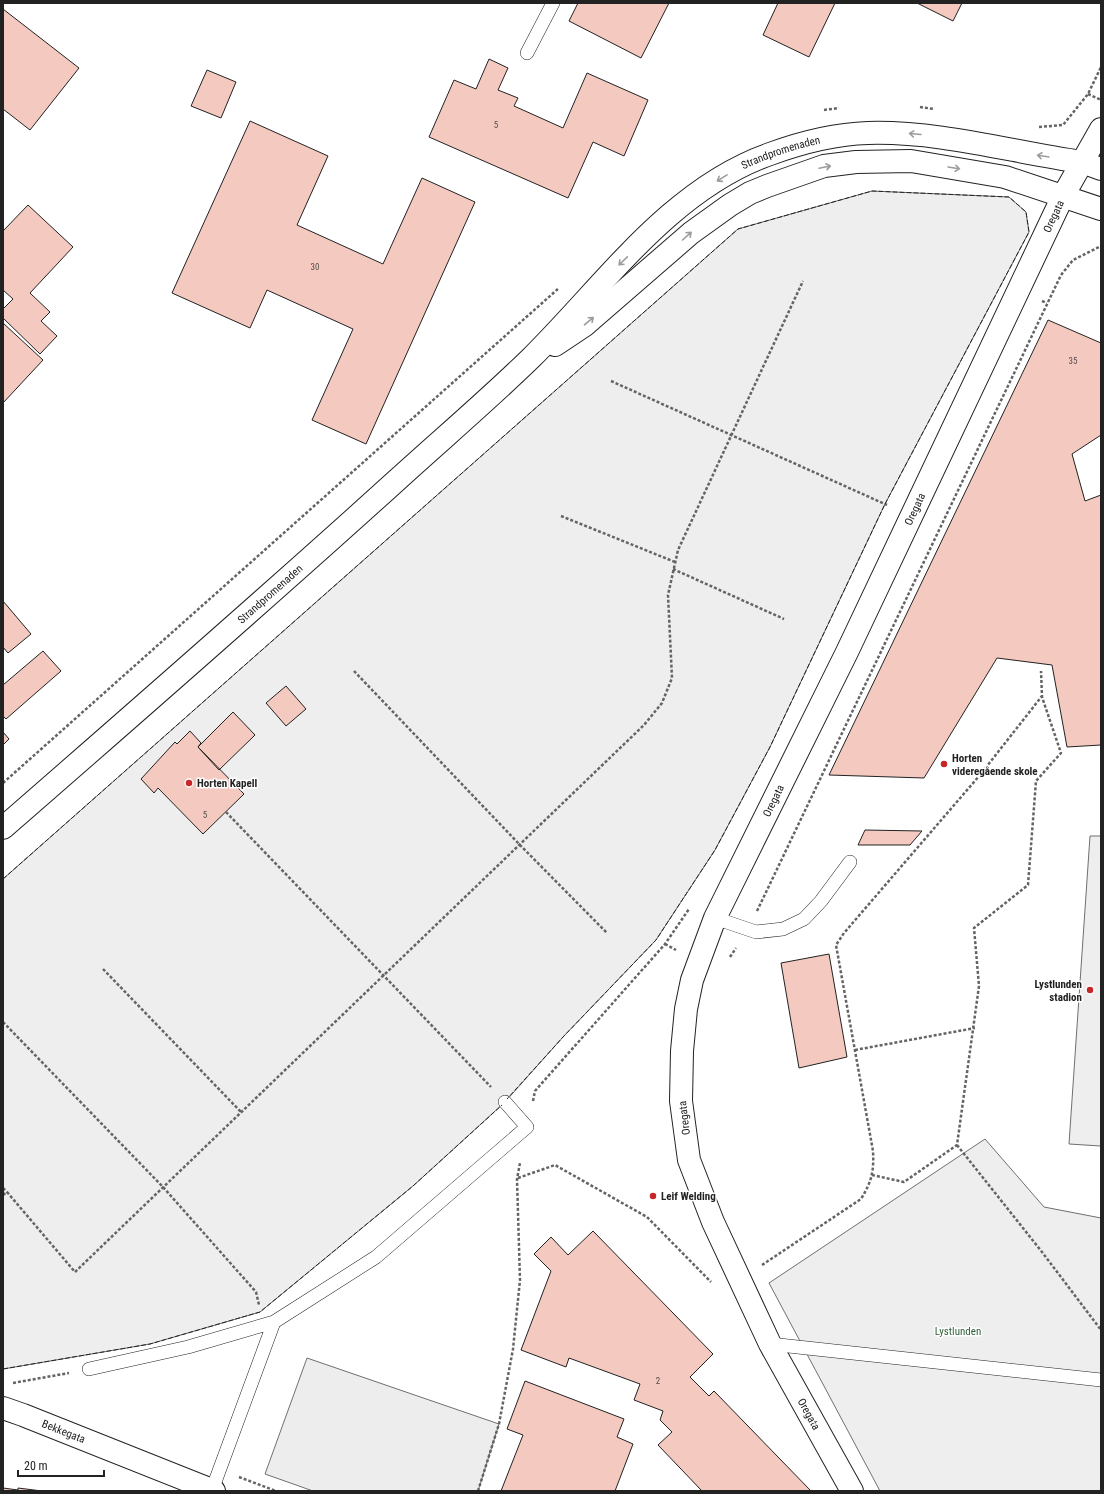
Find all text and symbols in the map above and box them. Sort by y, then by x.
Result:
house number: 5 [494,120,499,130]
one-way arrow [909,131,922,138]
street label: Strandpromenaden [739,134,821,172]
one-way arrow [1037,152,1050,160]
one-way arrow [818,162,831,170]
one-way arrow [947,164,960,172]
one-way arrow [716,174,728,182]
street label: Oregata [1041,198,1067,235]
one-way arrow [682,232,693,241]
one-way arrow [618,256,628,266]
house number: 30 [311,262,319,272]
one-way arrow [583,316,594,325]
house number: 35 [1069,356,1078,366]
street label: Oregata [902,491,928,528]
street label: Strandpromenaden [235,562,305,627]
place label: Horten videregående skole [952,752,1038,778]
marker: Horten videregående skole [939,759,949,769]
place label: Horten Kapell [197,777,257,790]
marker: Horten Kapell [184,778,194,788]
street label: Oregata [760,783,787,819]
house number: 5 [203,810,208,820]
place label: Lystlunden stadion [1034,978,1082,1004]
marker: Lystlunden stadion [1085,985,1095,995]
street label: Oregata [676,1100,693,1136]
place label: Leif Welding [661,1190,716,1203]
marker: Leif Welding [648,1191,658,1201]
park label: Lystlunden [935,1325,981,1338]
house number: 2 [656,1376,661,1386]
street label: Oregata [795,1396,823,1432]
street label: Bekkegata [40,1417,87,1446]
scale bar [18,1452,104,1478]
text: 20 m [24,1459,48,1473]

